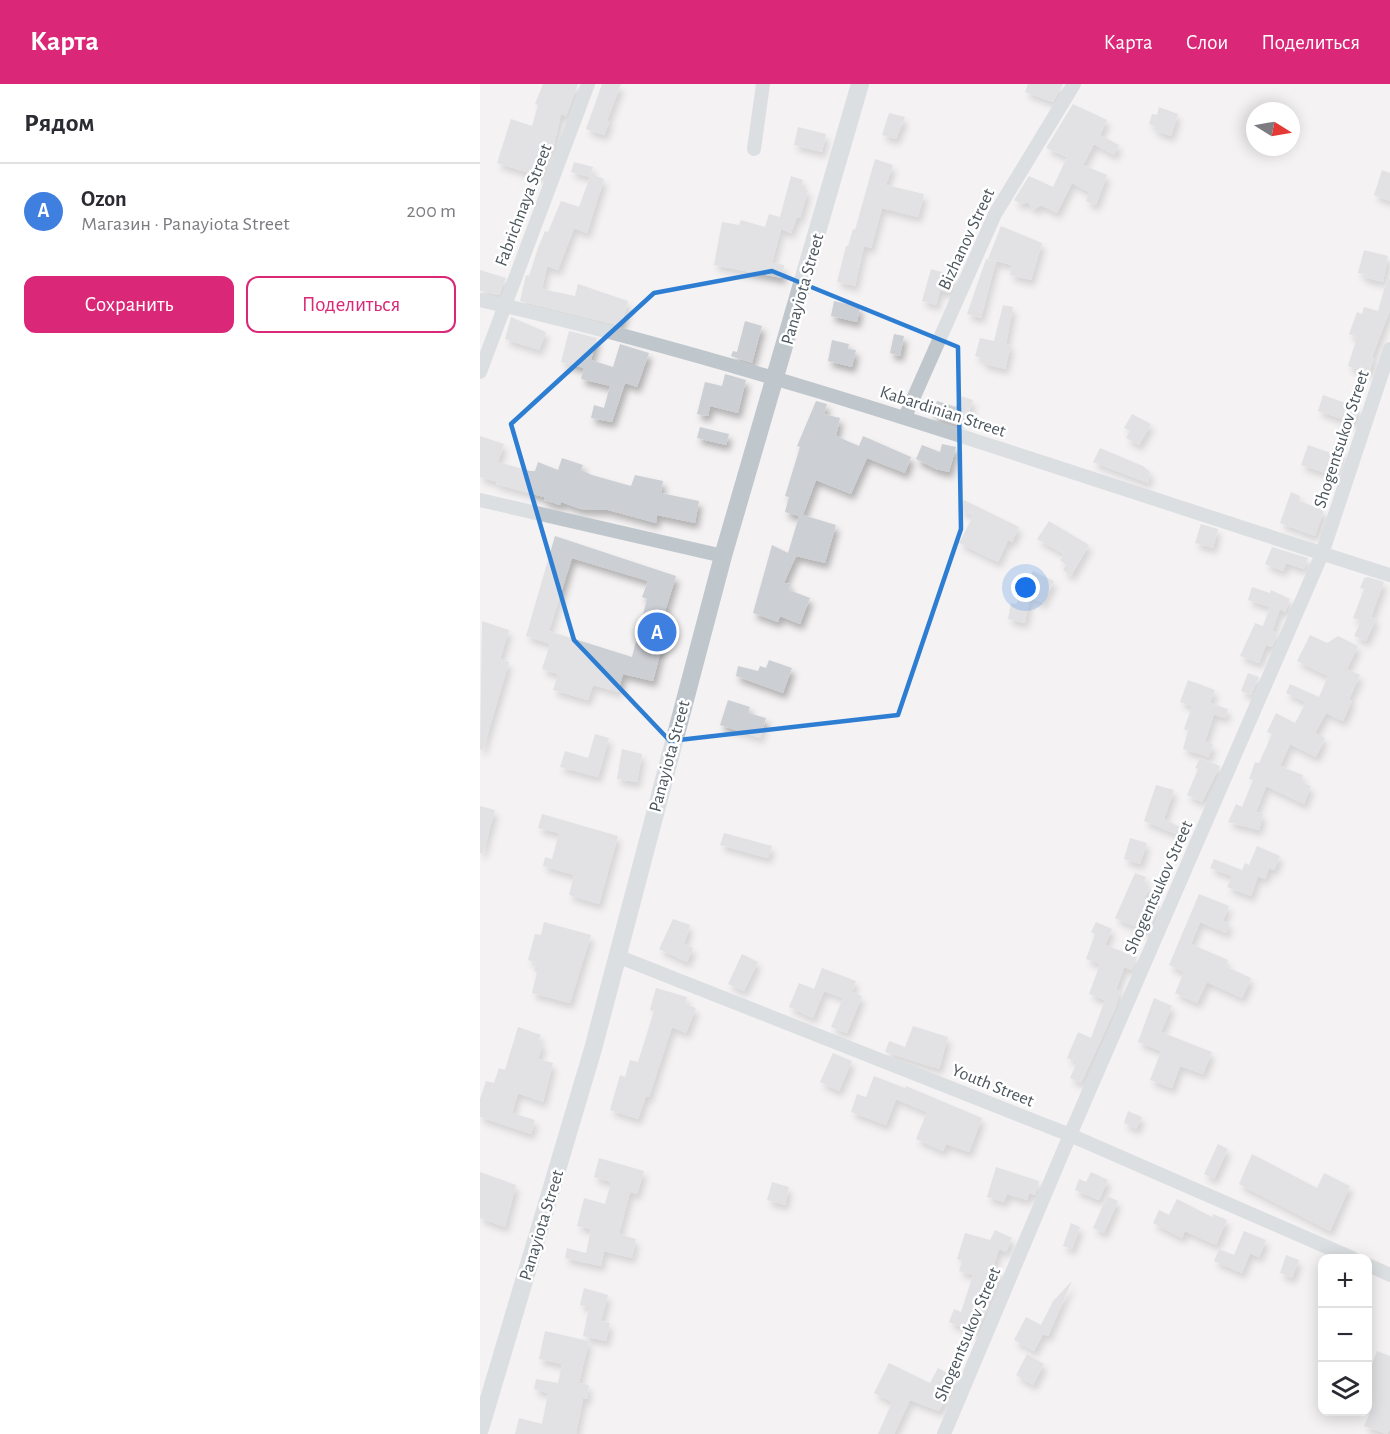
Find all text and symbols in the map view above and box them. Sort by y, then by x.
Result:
text: Карта [30,28,99,56]
text: Карта [1103,32,1153,53]
text: Слои [1186,32,1228,53]
text: Поделиться [1261,32,1360,53]
north arrow [1246,102,1300,156]
text: Рядом [24,110,95,136]
street label: Fabrichnaya Street [492,142,556,269]
street label: Bizhanov Street [936,186,998,293]
text: Ozon [81,188,127,210]
text: A [38,201,50,221]
text: 200 m [406,201,456,221]
text: Магазин · Panayiota Street [81,214,290,234]
street label: Panayiota Street [779,231,827,347]
button: Сохранить [24,276,234,333]
button: Поделиться [246,276,456,333]
street label: Shogentsukov Street [1311,368,1373,511]
street label: Kabardinian Street [877,383,1008,441]
your location [1011,573,1040,602]
pin: A [638,610,676,654]
street label: Panayiota Street [646,698,694,814]
street label: Shogentsukov Street [1121,818,1197,957]
street label: Youth Street [949,1061,1036,1111]
street label: Panayiota Street [517,1168,567,1283]
map controls [1318,1254,1372,1416]
button: + [1318,1254,1372,1308]
street label: Shogentsukov Street [932,1264,1004,1404]
button: − [1318,1308,1372,1362]
button: layers [1318,1362,1372,1416]

